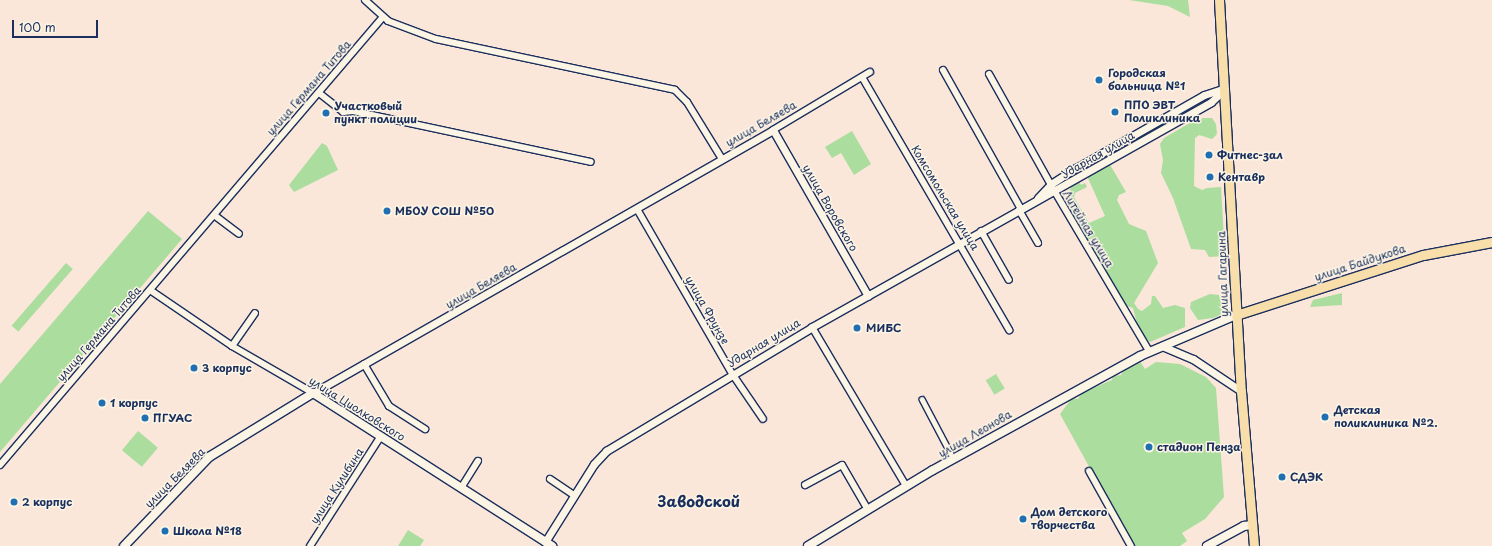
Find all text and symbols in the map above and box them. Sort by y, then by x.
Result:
scale bar [14,12,100,38]
text: 100 m [19,18,56,36]
street label: улица Германа Титова [264,37,354,139]
place label: Городская больница №1 [1108,67,1185,93]
marker: Городская больница №1 [1093,74,1105,86]
street label: улица Беляева [723,98,799,150]
place label: ППО ЭВТ Поликлиника [1124,99,1200,125]
place label: Участковый пункт полиции [334,100,418,126]
marker: ППО ЭВТ Поликлиника [1109,106,1121,118]
marker: Участковый пункт полиции [321,108,331,118]
street label: Ударная улица [1059,129,1137,181]
street label: Комсомольская улица [908,143,982,253]
place label: Фитнес-зал [1217,148,1283,162]
marker: Фитнес-зал [1204,150,1214,160]
street label: улица Воровского [800,162,860,254]
place label: Кентавр [1218,170,1265,184]
marker: Кентавр [1205,172,1215,182]
street label: Литейная улица [1060,188,1116,270]
place label: МБОУ СОШ №50 [395,204,496,218]
marker: МБОУ СОШ №50 [382,206,392,216]
street label: улица Гагарина [1215,231,1231,317]
street label: улица Байдукова [1313,242,1407,284]
street label: улица Беляева [443,260,519,312]
street label: улица Фрунзе [682,273,732,347]
street label: улица Германа Титова [54,283,144,385]
street label: Ударная улица [725,316,803,370]
place label: МИБС [866,321,901,335]
marker: МИБС [851,322,863,334]
place label: 3 корпус [202,361,252,375]
marker: 3 корпус [189,363,199,373]
street label: улица Циолковского [306,374,408,444]
place label: 1 корпус [110,396,158,410]
marker: 1 корпус [97,398,107,408]
place label: Детская поликлиника №2. [1334,404,1437,430]
street label: улица Леонова [936,408,1014,460]
place label: ПГУАС [153,411,192,425]
marker: Детская поликлиника №2. [1319,411,1331,423]
marker: ПГУАС [140,413,150,423]
place label: стадион Пенза [1157,440,1241,454]
marker: стадион Пенза [1144,442,1154,452]
street label: улица Беляева [142,445,208,511]
street label: улица Кулибина [307,445,367,527]
place label: СДЭК [1290,470,1323,484]
marker: СДЭК [1277,472,1287,482]
district label: Заводской [658,492,740,510]
place label: 2 корпус [22,495,73,509]
marker: 2 корпус [9,497,19,507]
place label: Дом детского творчества [1031,506,1108,532]
marker: Дом детского творчества [1018,514,1028,524]
place label: Школа №18 [173,524,242,538]
marker: Школа №18 [160,526,170,536]

